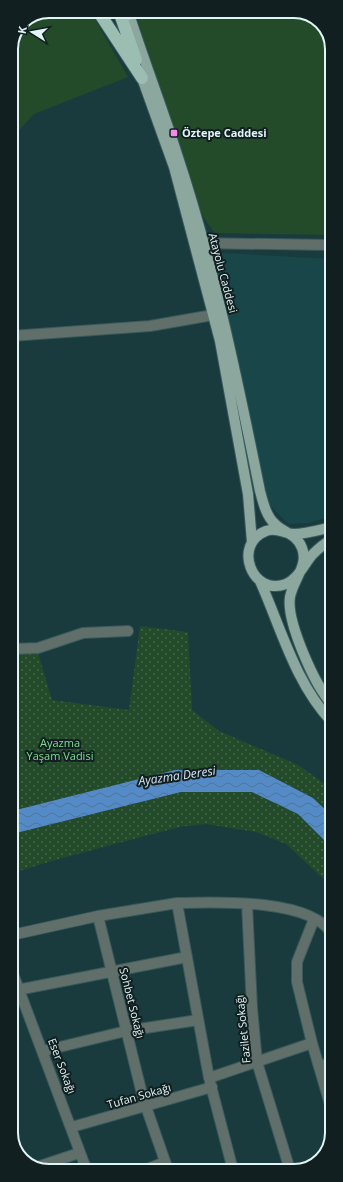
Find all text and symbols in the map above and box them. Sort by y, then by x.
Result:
north arrow [12,12,52,52]
text: K [14,24,30,35]
place label: Öztepe Caddesi [182,125,267,140]
marker: Öztepe Caddesi [169,128,179,138]
street label: Atayolu Caddesi [206,231,241,315]
park label: Ayazma Yaşam Vadisi [27,735,93,763]
water label: Ayazma Deresi [136,762,218,789]
street label: Sohbet Sokağı [116,966,149,1040]
street label: Fazilet Sokağı [231,994,254,1064]
street label: Eser Sokağı [45,1036,80,1096]
street label: Tufan Sokağı [105,1079,172,1112]

